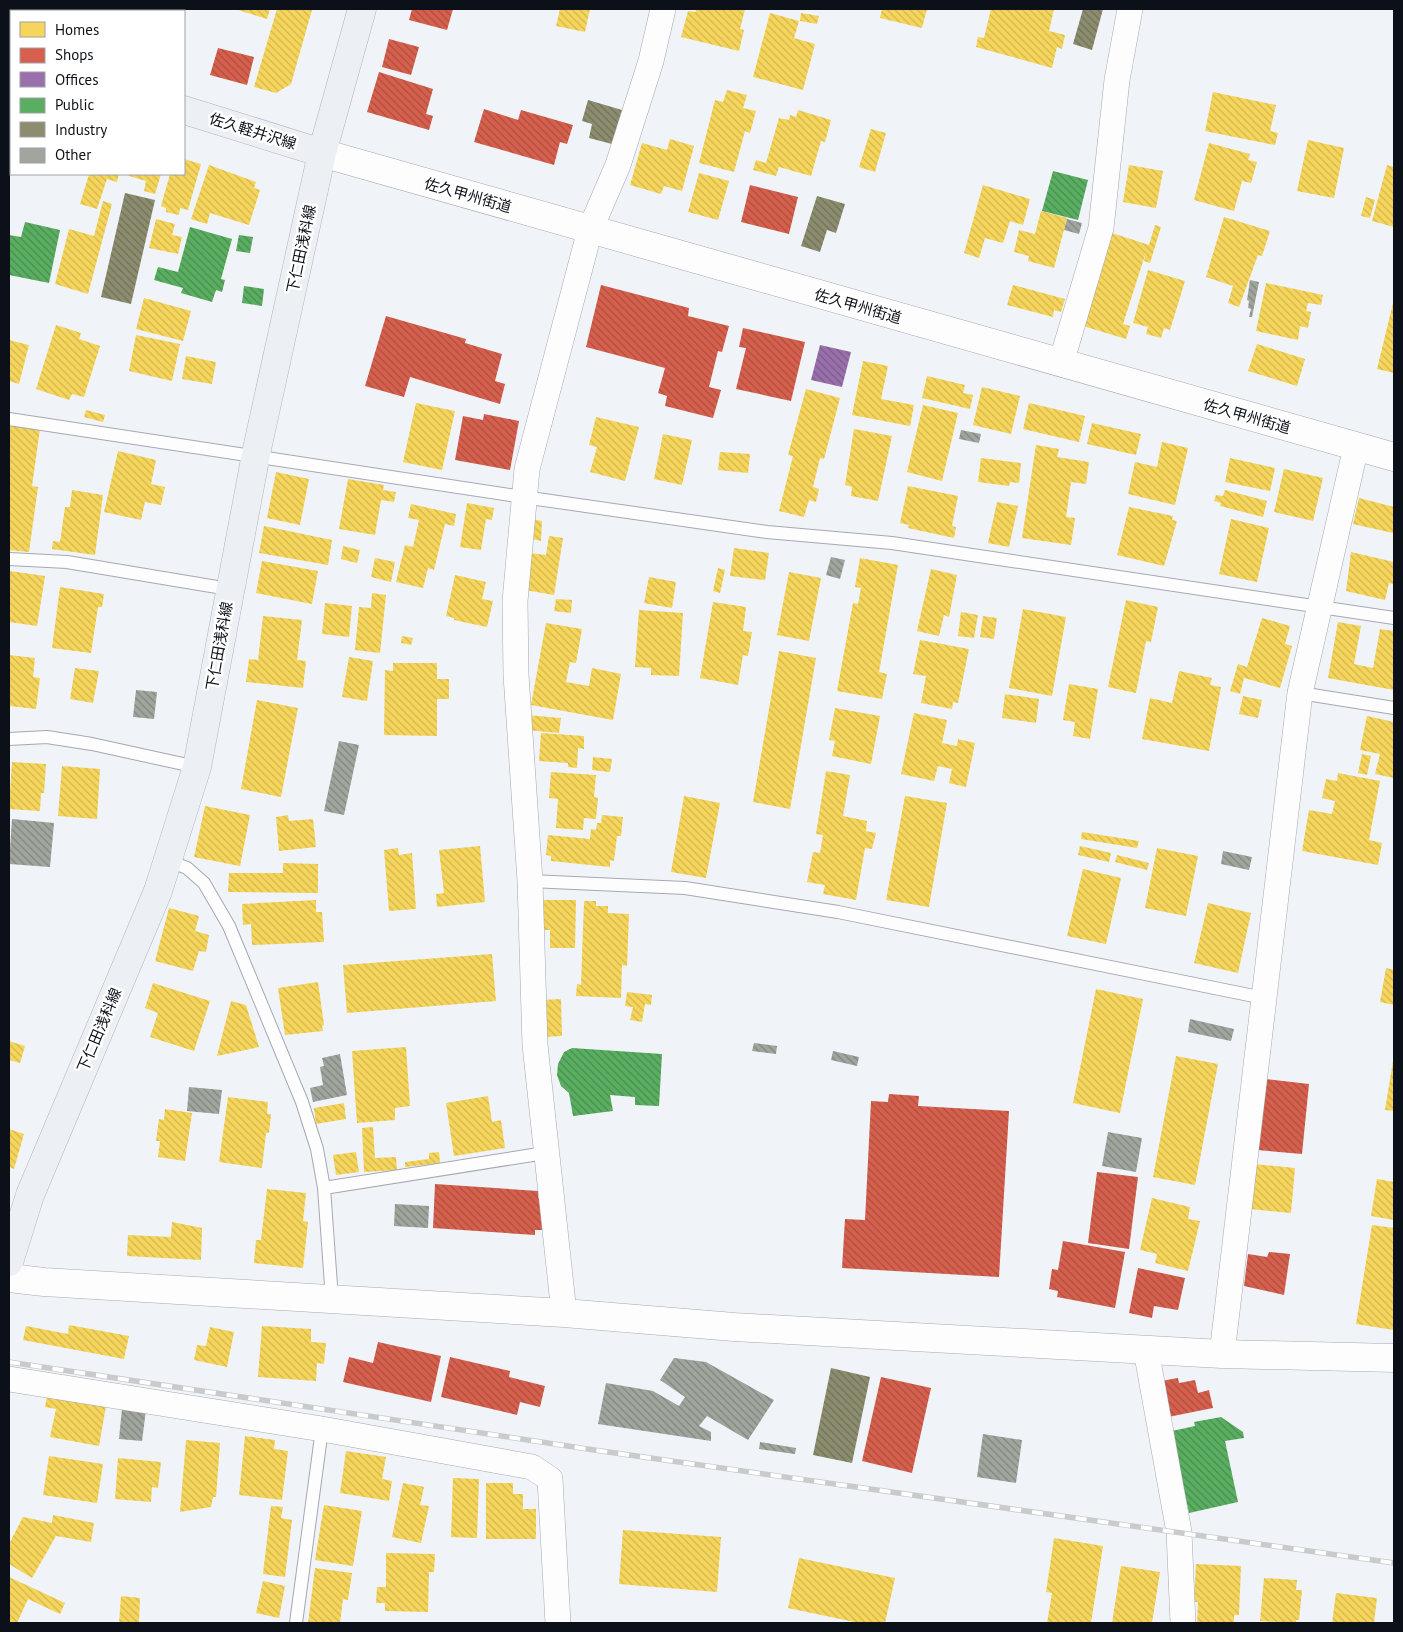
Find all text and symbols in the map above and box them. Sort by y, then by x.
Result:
legend [10,10,185,175]
text: Homes [55,20,99,39]
text: Shops [55,45,94,64]
text: Offices [55,70,99,89]
text: Public [55,95,94,114]
street label: 佐久軽井沢線 [207,109,299,153]
text: Industry [55,120,107,139]
text: Other [55,145,91,164]
street label: 佐久甲州街道 [422,173,514,217]
street label: 下仁田浅科線 [282,203,320,295]
street label: 佐久甲州街道 [812,284,904,328]
street label: 佐久甲州街道 [1201,394,1293,438]
street label: 下仁田浅科線 [202,600,236,692]
street label: 下仁田浅科線 [73,985,125,1075]

